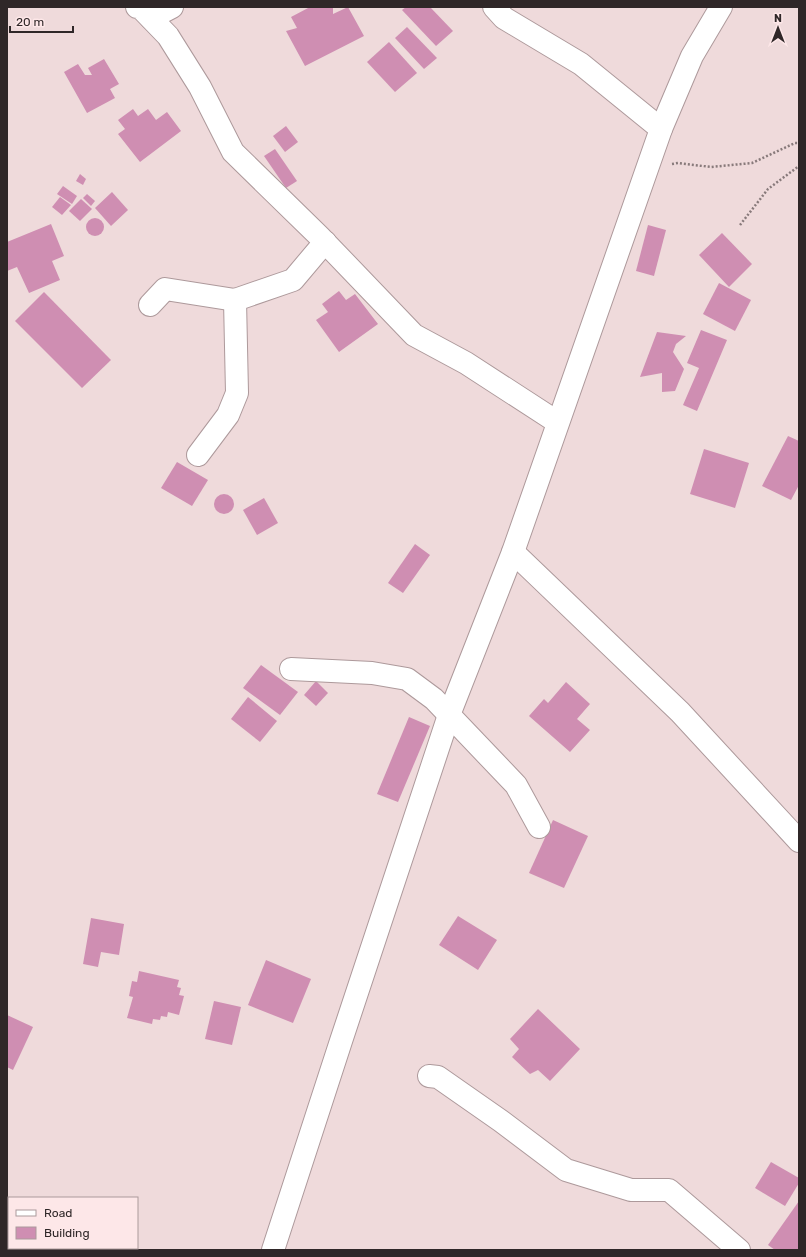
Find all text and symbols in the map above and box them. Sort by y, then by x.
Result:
scale bar [10,8,73,34]
north arrow [758,8,798,48]
text: N [774,12,782,25]
text: 20 m [16,15,44,29]
legend [8,1197,138,1249]
text: Road [44,1206,72,1220]
text: Building [44,1226,90,1240]

